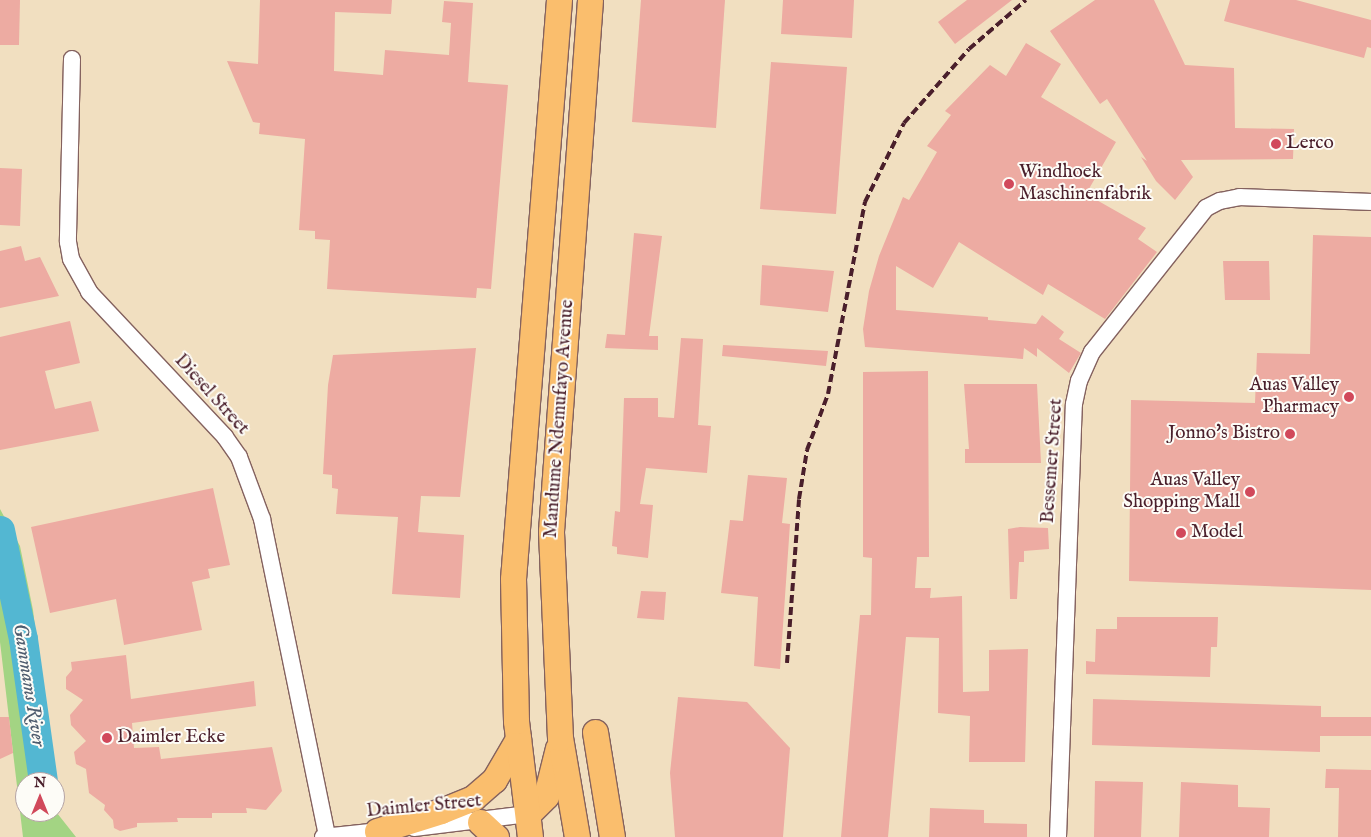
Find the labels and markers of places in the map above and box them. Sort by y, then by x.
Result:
place label: Lerco [1286,133,1334,155]
marker: Lerco [1270,138,1282,150]
place label: Windhoek Maschinenfabrik [1019,162,1151,206]
marker: Windhoek Maschinenfabrik [1003,178,1015,190]
place label: Auas Valley Pharmacy [1249,375,1339,419]
marker: Auas Valley Pharmacy [1343,391,1355,403]
place label: Jonno's Bistro [1168,423,1280,445]
marker: Jonno's Bistro [1284,428,1296,440]
place label: Auas Valley Shopping Mall [1123,470,1240,514]
marker: Auas Valley Shopping Mall [1244,486,1256,498]
place label: Model [1191,522,1243,544]
marker: Model [1175,527,1187,539]
place label: Daimler Ecke [117,727,225,749]
marker: Daimler Ecke [101,732,113,744]

